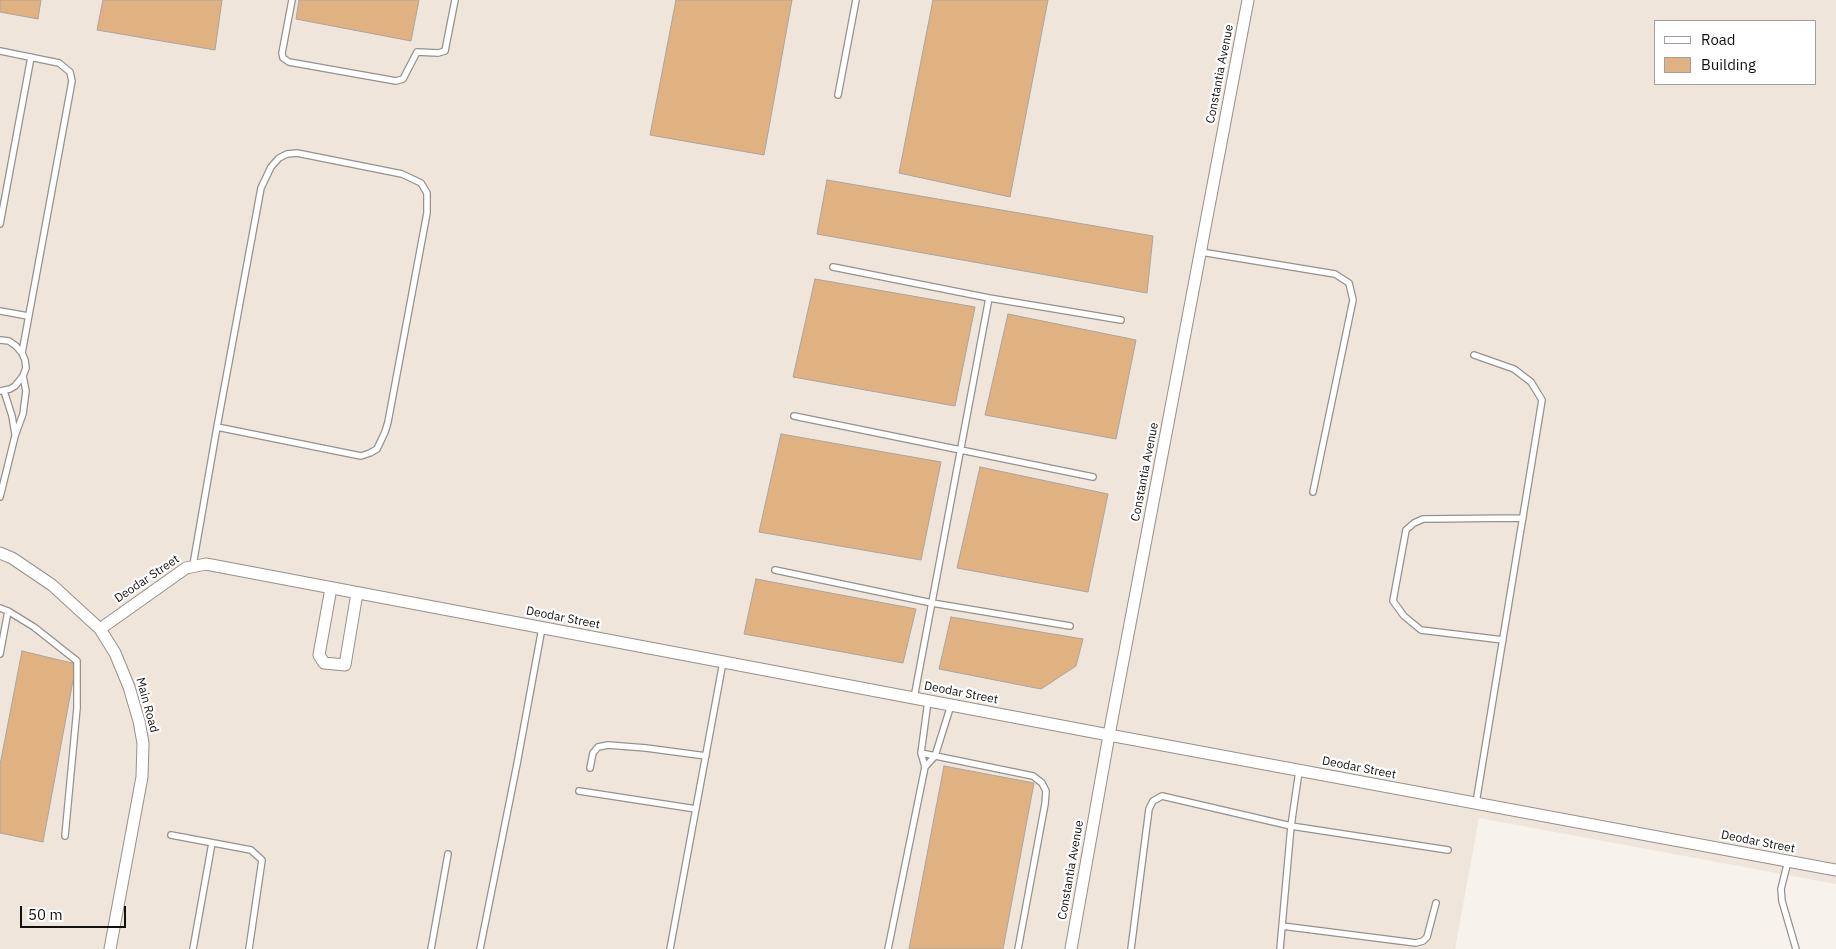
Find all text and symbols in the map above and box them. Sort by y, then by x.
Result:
legend [1654,20,1816,85]
street label: Constantia Avenue [1203,23,1237,125]
text: Road [1701,30,1736,49]
text: Building [1701,55,1756,74]
street label: Constantia Avenue [1128,421,1162,523]
street label: Deodar Street [112,552,182,606]
street label: Deodar Street [525,604,601,632]
street label: Main Road [133,676,161,734]
street label: Deodar Street [923,679,999,707]
street label: Deodar Street [1321,754,1397,782]
street label: Constantia Avenue [1055,819,1087,921]
street label: Deodar Street [1720,828,1796,856]
scale bar [22,896,129,928]
text: 50 m [28,905,63,924]

